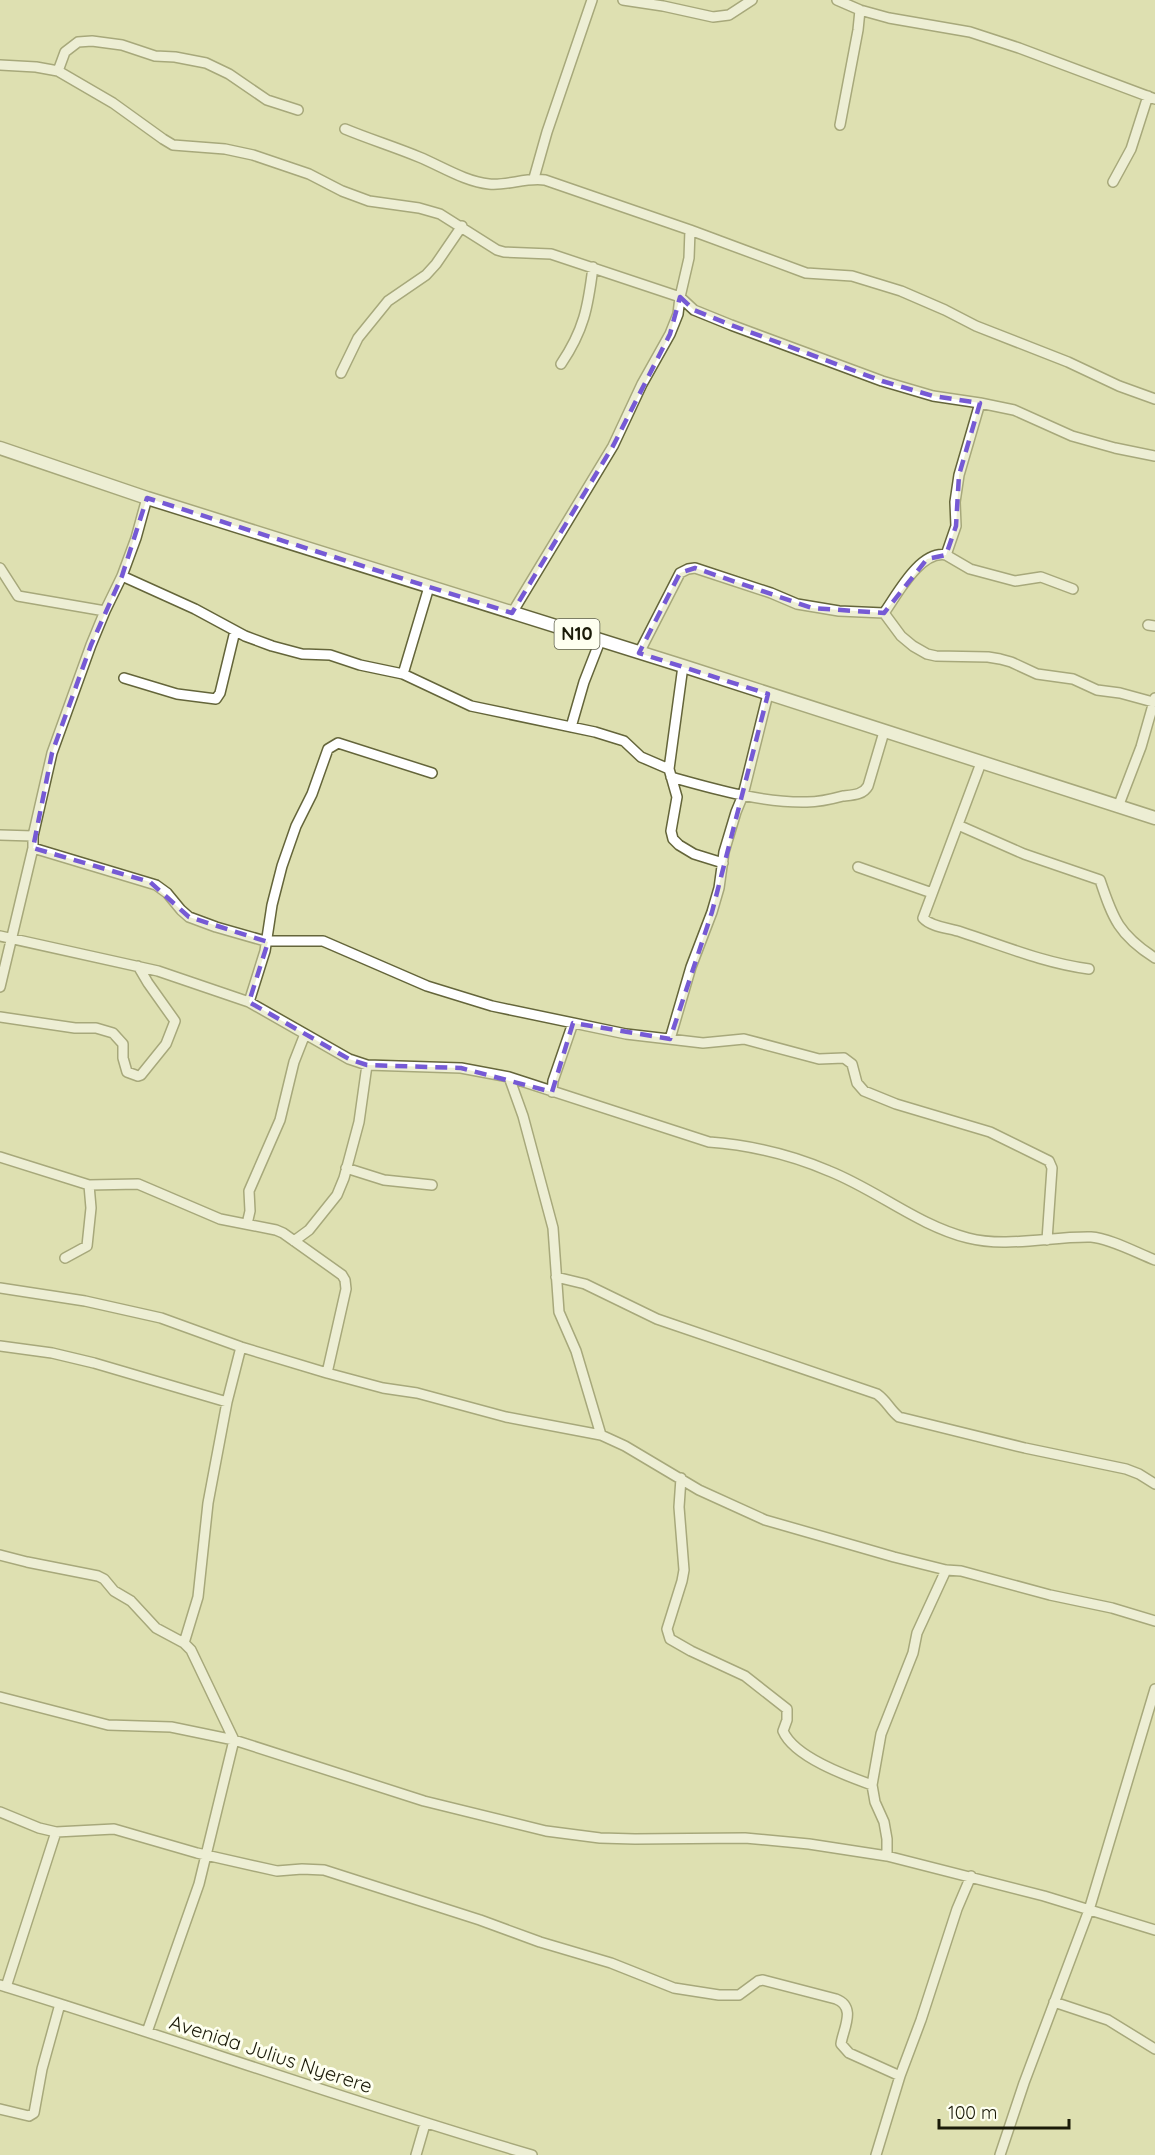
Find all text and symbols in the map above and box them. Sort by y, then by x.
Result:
road number: N10 [554,619,600,649]
street label: Avenida Julius Nyerere [167,2009,376,2098]
scale bar [939,2092,1070,2130]
text: 100 m [948,2101,997,2124]

